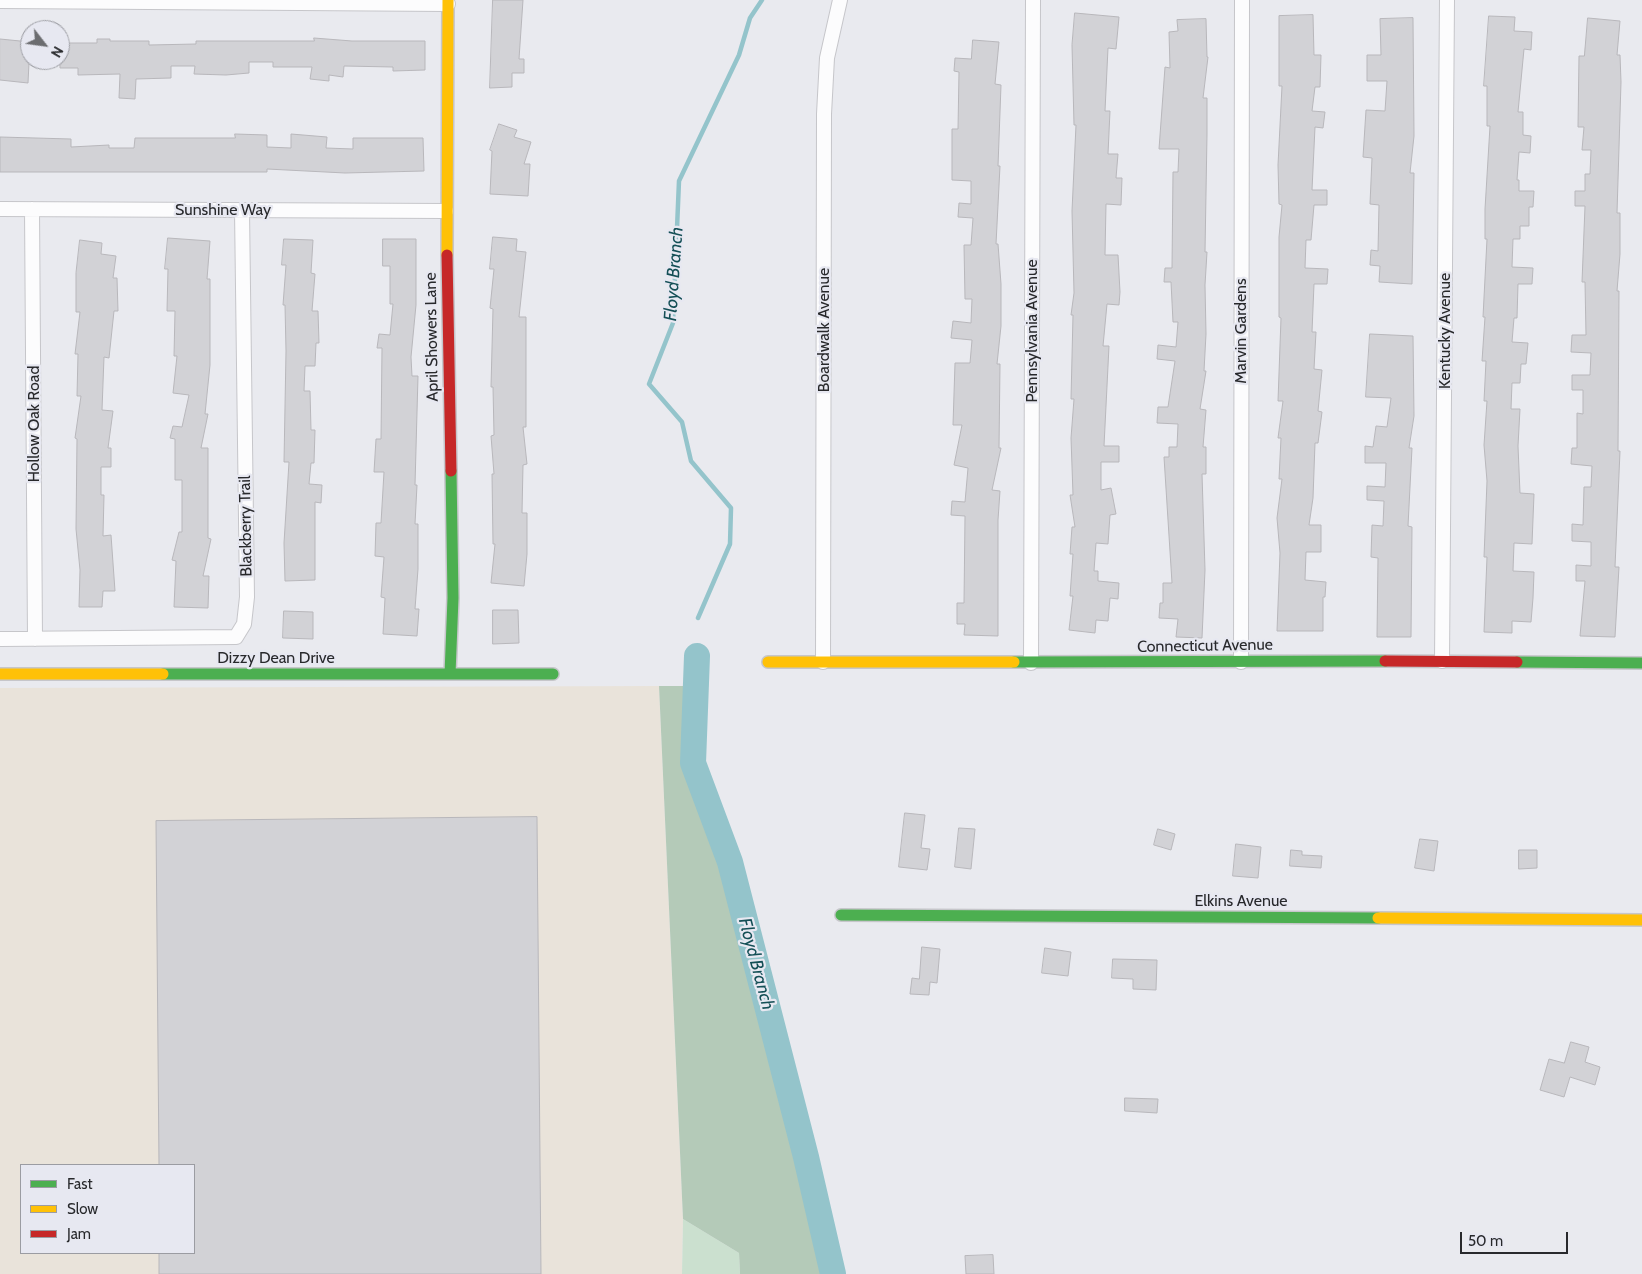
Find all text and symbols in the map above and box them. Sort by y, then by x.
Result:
north arrow [20,20,70,70]
text: N [47,43,67,61]
street label: Sunshine Way [175,200,271,220]
water label: Floyd Branch [660,226,688,322]
street label: Pennsylvania Avenue [1022,259,1042,403]
street label: Boardwalk Avenue [814,268,834,392]
street label: April Showers Lane [421,272,443,402]
street label: Kentucky Avenue [1435,273,1455,389]
street label: Marvin Gardens [1231,278,1251,384]
street label: Hollow Oak Road [24,366,44,482]
street label: Blackberry Trail [236,475,256,577]
street label: Connecticut Avenue [1137,635,1273,657]
street label: Dizzy Dean Drive [217,648,335,668]
street label: Elkins Avenue [1194,891,1288,911]
water label: Floyd Branch [733,916,779,1012]
legend [20,1164,195,1254]
text: Fast [67,1175,92,1193]
text: Slow [67,1200,98,1218]
scale bar [1462,1222,1570,1254]
text: Jam [67,1225,91,1243]
text: 50 m [1468,1232,1503,1250]

